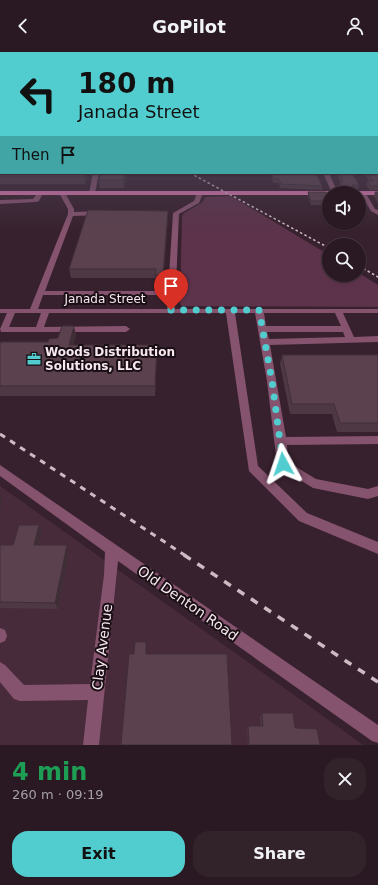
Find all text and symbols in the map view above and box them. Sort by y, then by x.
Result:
icon: back [12,15,34,37]
icon: person [344,15,366,37]
text: GoPilot [152,16,226,37]
text: 180 m [78,67,175,100]
icon: left [12,68,64,120]
text: Janada Street [78,101,200,122]
icon: arrive [57,144,79,166]
text: Then [12,146,49,164]
map controls [322,186,366,282]
button: sound [322,186,366,230]
button: search [322,238,366,282]
pin [154,269,188,310]
icon: arrive [160,275,182,297]
street label: Janada Street [63,292,146,306]
place label: Woods Distribution Solutions, LLC [45,345,175,373]
office icon: Woods Distribution Solutions, LLC [26,351,42,367]
position arrow [262,443,304,485]
street label: Old Denton Road [135,562,241,644]
street label: Clay Avenue [89,603,115,691]
text: 4 min [12,758,87,786]
button: close [324,758,366,800]
text: 260 m · 09:19 [12,787,103,802]
button: Exit [12,831,185,877]
button: Share [193,831,366,877]

